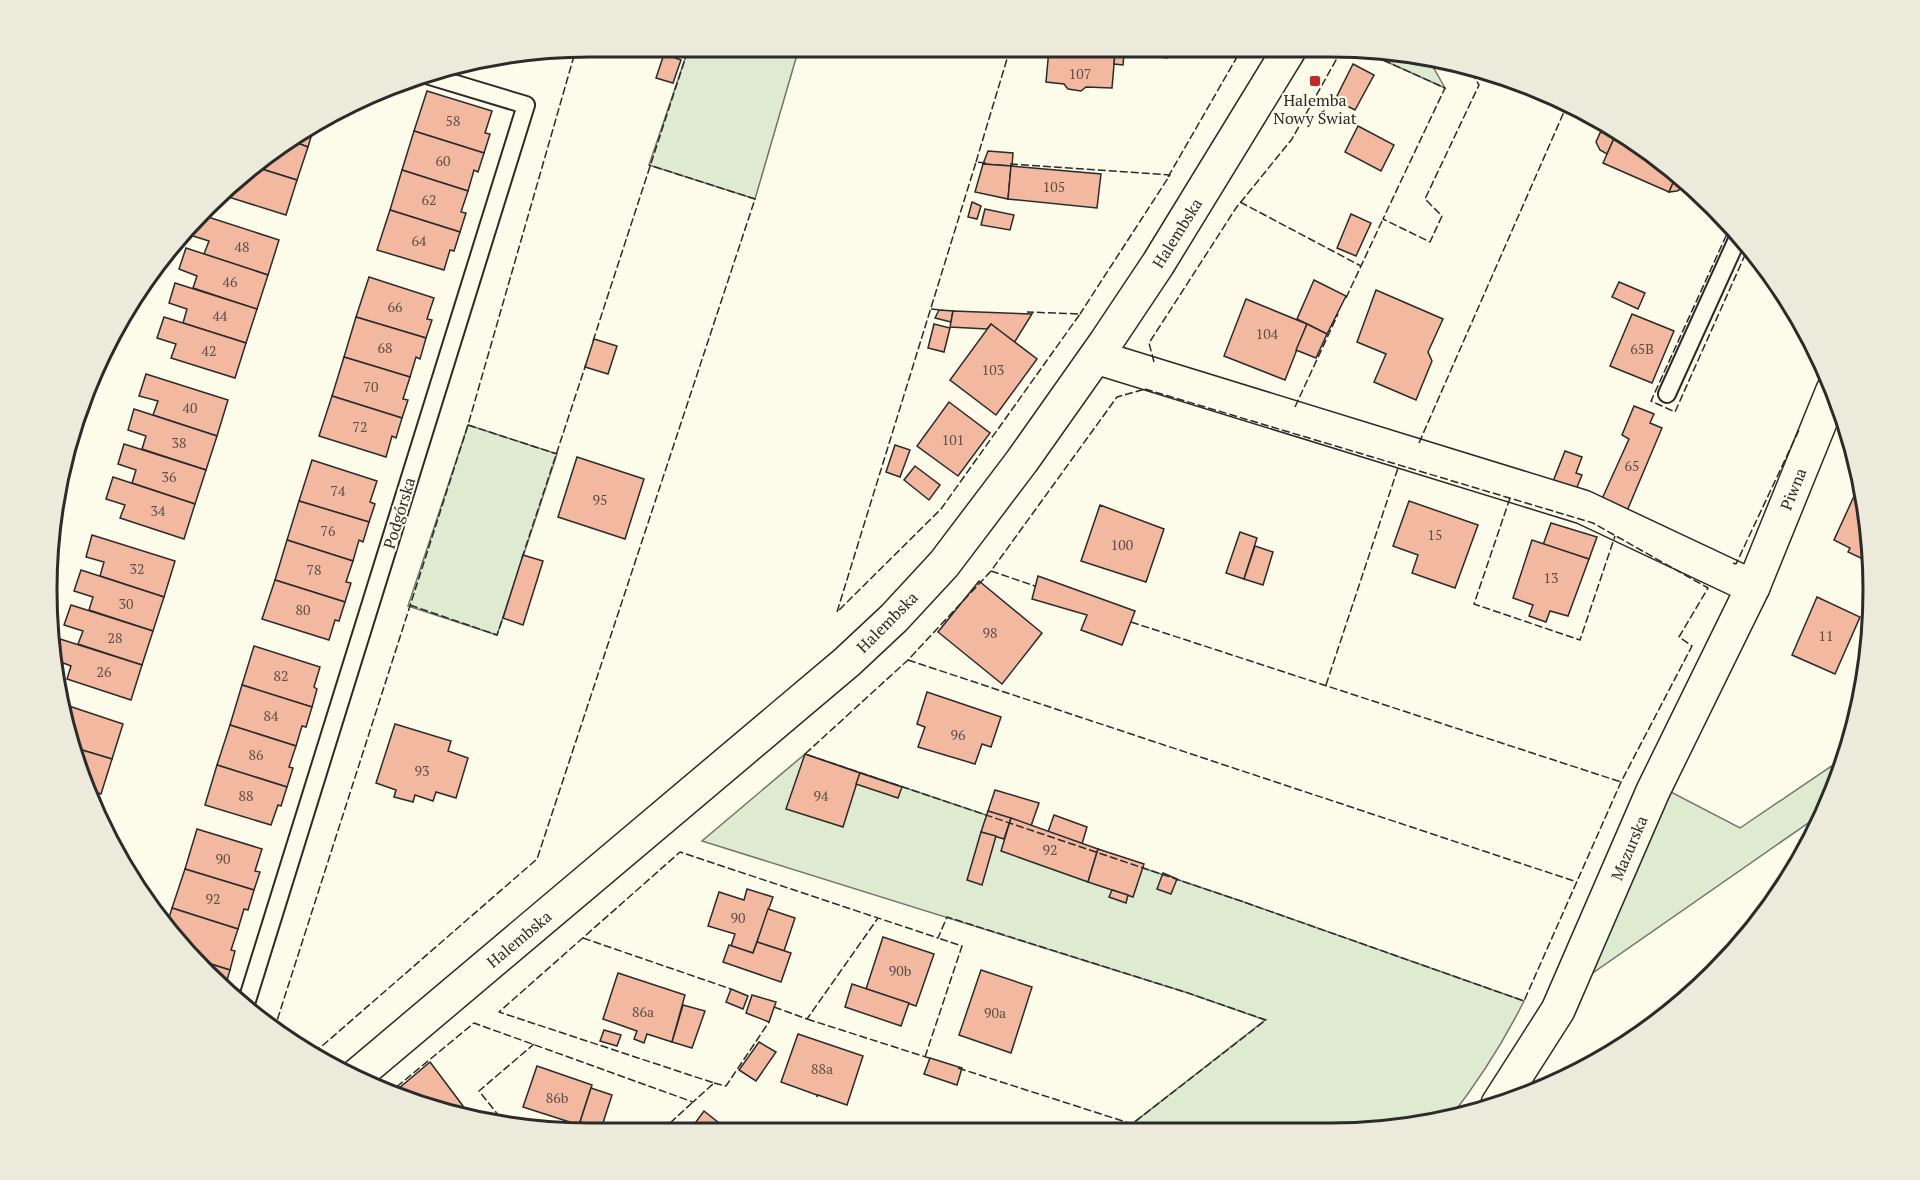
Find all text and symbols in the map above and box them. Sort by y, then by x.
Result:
house number: 107 [1069,64,1091,83]
marker: Halemba Nowy Świat [1308,74,1322,88]
place label: Halemba Nowy Świat [1273,89,1357,129]
house number: 58 [446,111,460,130]
house number: 60 [436,151,450,170]
house number: 105 [1043,177,1065,196]
house number: 62 [422,190,436,209]
street label: Halembska [1147,194,1207,272]
house number: 64 [412,231,427,250]
house number: 48 [235,237,249,256]
house number: 46 [223,272,238,291]
house number: 66 [388,297,403,316]
house number: 44 [213,306,228,325]
house number: 104 [1256,324,1279,343]
house number: 68 [378,338,392,357]
house number: 65B [1630,339,1654,358]
house number: 42 [202,341,216,360]
house number: 103 [982,360,1004,379]
house number: 70 [364,377,378,396]
house number: 40 [183,398,197,417]
house number: 72 [353,417,367,436]
house number: 101 [942,430,964,449]
house number: 38 [172,433,186,452]
house number: 65 [1625,456,1639,475]
street label: Piwna [1775,465,1811,513]
house number: 36 [162,467,177,486]
street label: Podgórska [378,475,420,551]
house number: 74 [331,481,346,500]
house number: 95 [593,490,607,509]
house number: 34 [151,501,166,520]
house number: 76 [321,521,336,540]
house number: 15 [1428,525,1442,544]
house number: 100 [1111,535,1133,554]
house number: 32 [130,559,144,578]
house number: 78 [307,560,321,579]
house number: 13 [1544,568,1558,587]
street label: Halembska [852,587,922,657]
house number: 30 [119,594,133,613]
house number: 80 [296,600,310,619]
house number: 98 [983,623,997,642]
house number: 11 [1819,626,1833,645]
house number: 28 [108,628,122,647]
house number: 26 [97,662,112,681]
house number: 82 [274,666,288,685]
house number: 84 [264,706,279,725]
house number: 96 [951,725,966,744]
house number: 86 [249,745,264,764]
house number: 93 [415,761,429,780]
house number: 88 [239,786,253,805]
house number: 94 [814,786,829,805]
street label: Mazurska [1606,812,1652,884]
house number: 92 [1043,840,1057,859]
house number: 90 [216,849,230,868]
house number: 92 [206,889,220,908]
street label: Halembska [482,905,556,973]
house number: 90 [731,908,745,927]
house number: 90b [889,961,912,980]
house number: 86a [632,1002,654,1021]
house number: 90a [984,1003,1006,1022]
house number: 88a [811,1059,833,1078]
house number: 86b [546,1088,569,1107]

